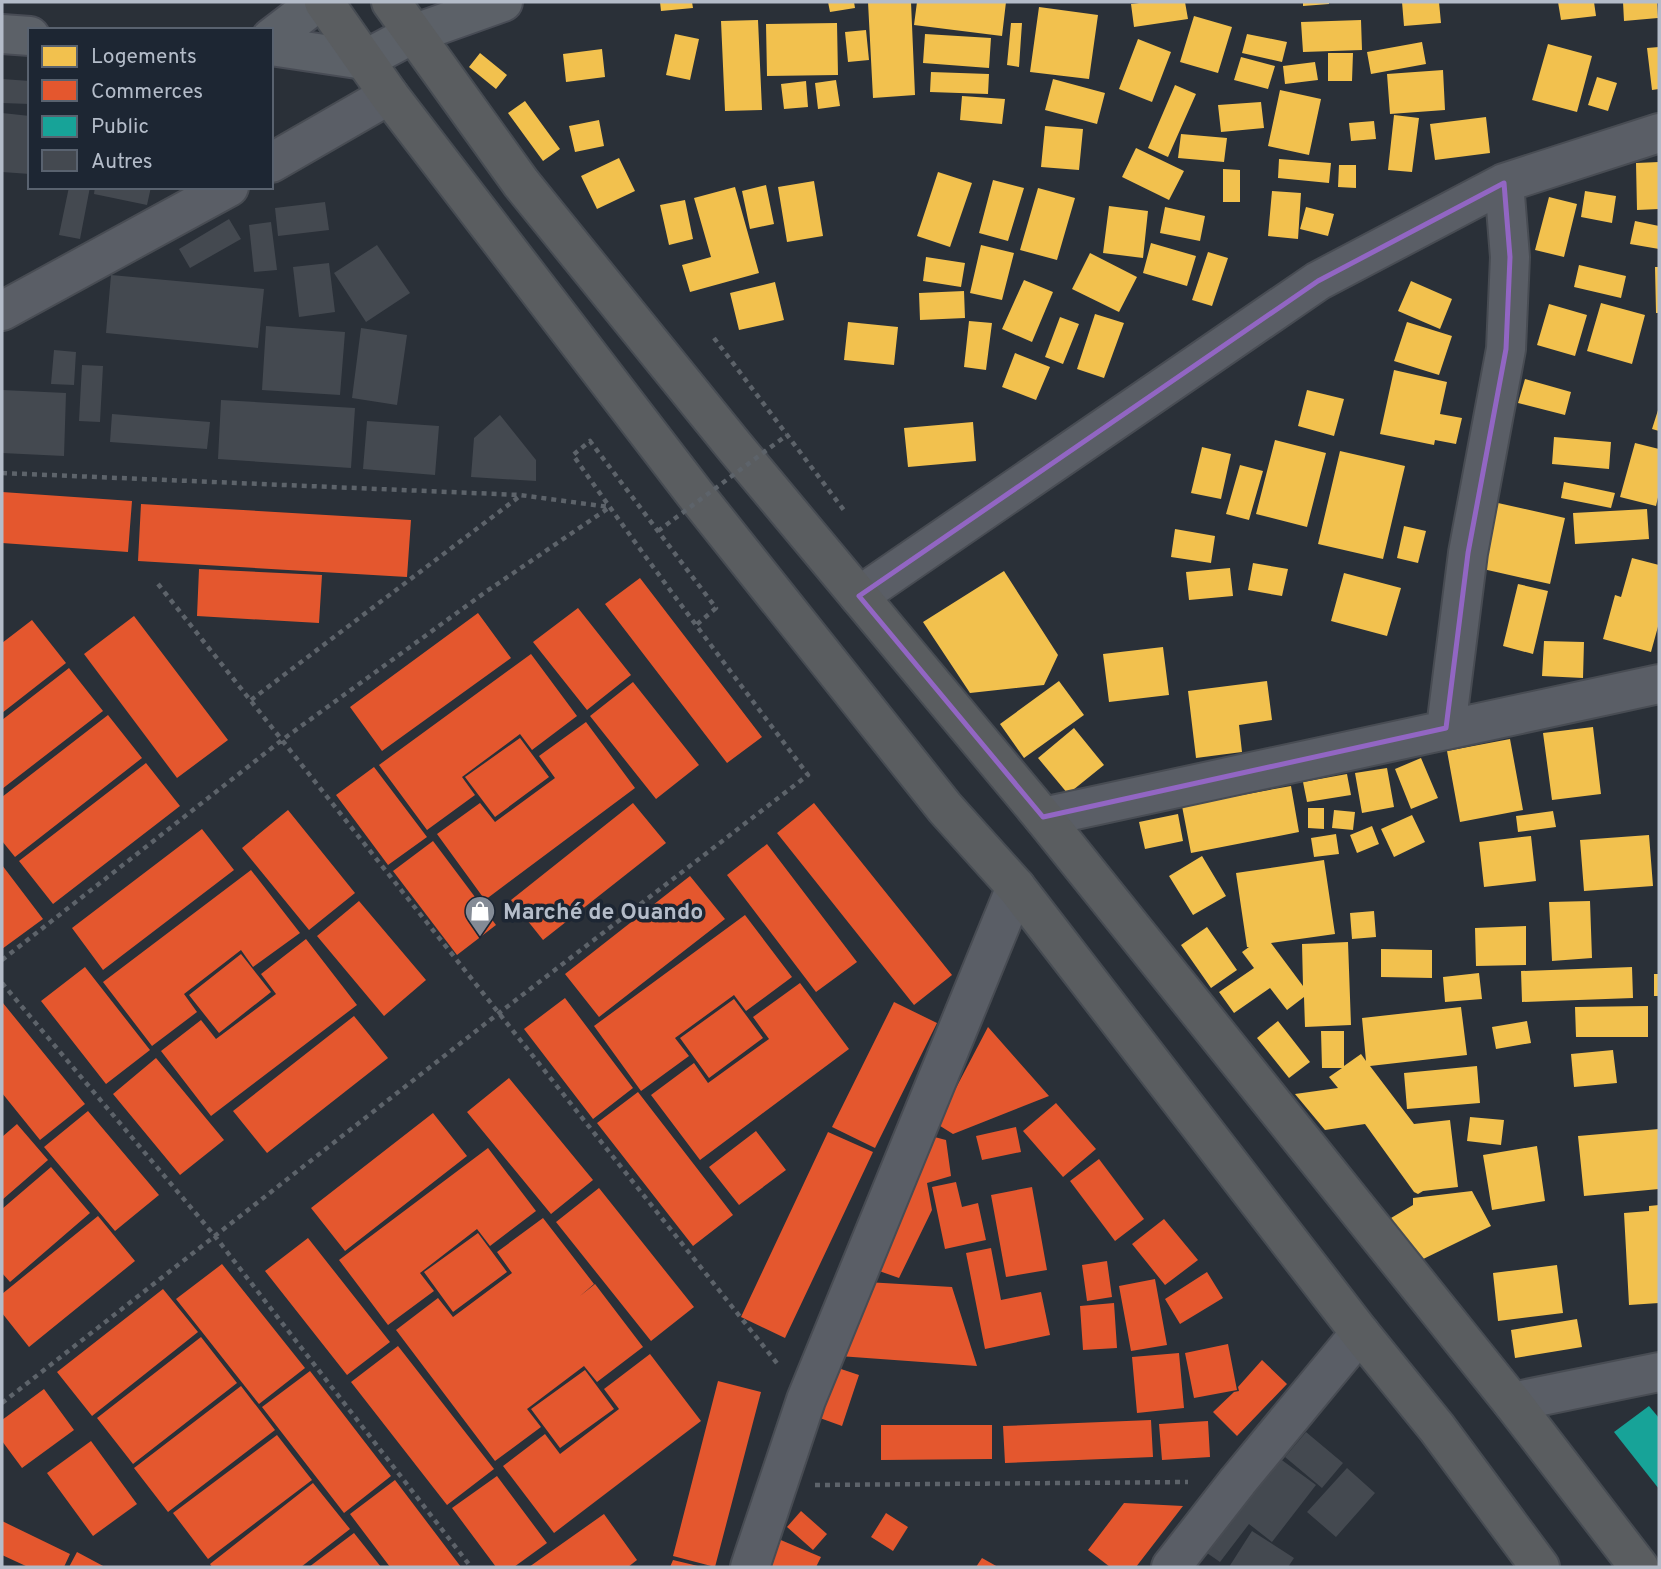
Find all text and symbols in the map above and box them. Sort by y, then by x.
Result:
legend [28,28,273,189]
text: Logements [91,44,197,71]
text: Commerces [91,79,203,106]
text: Public [91,114,149,141]
text: Autres [91,149,153,176]
shop icon: Marché de Ouando [463,894,497,938]
place label: Marché de Ouando [503,899,703,928]

